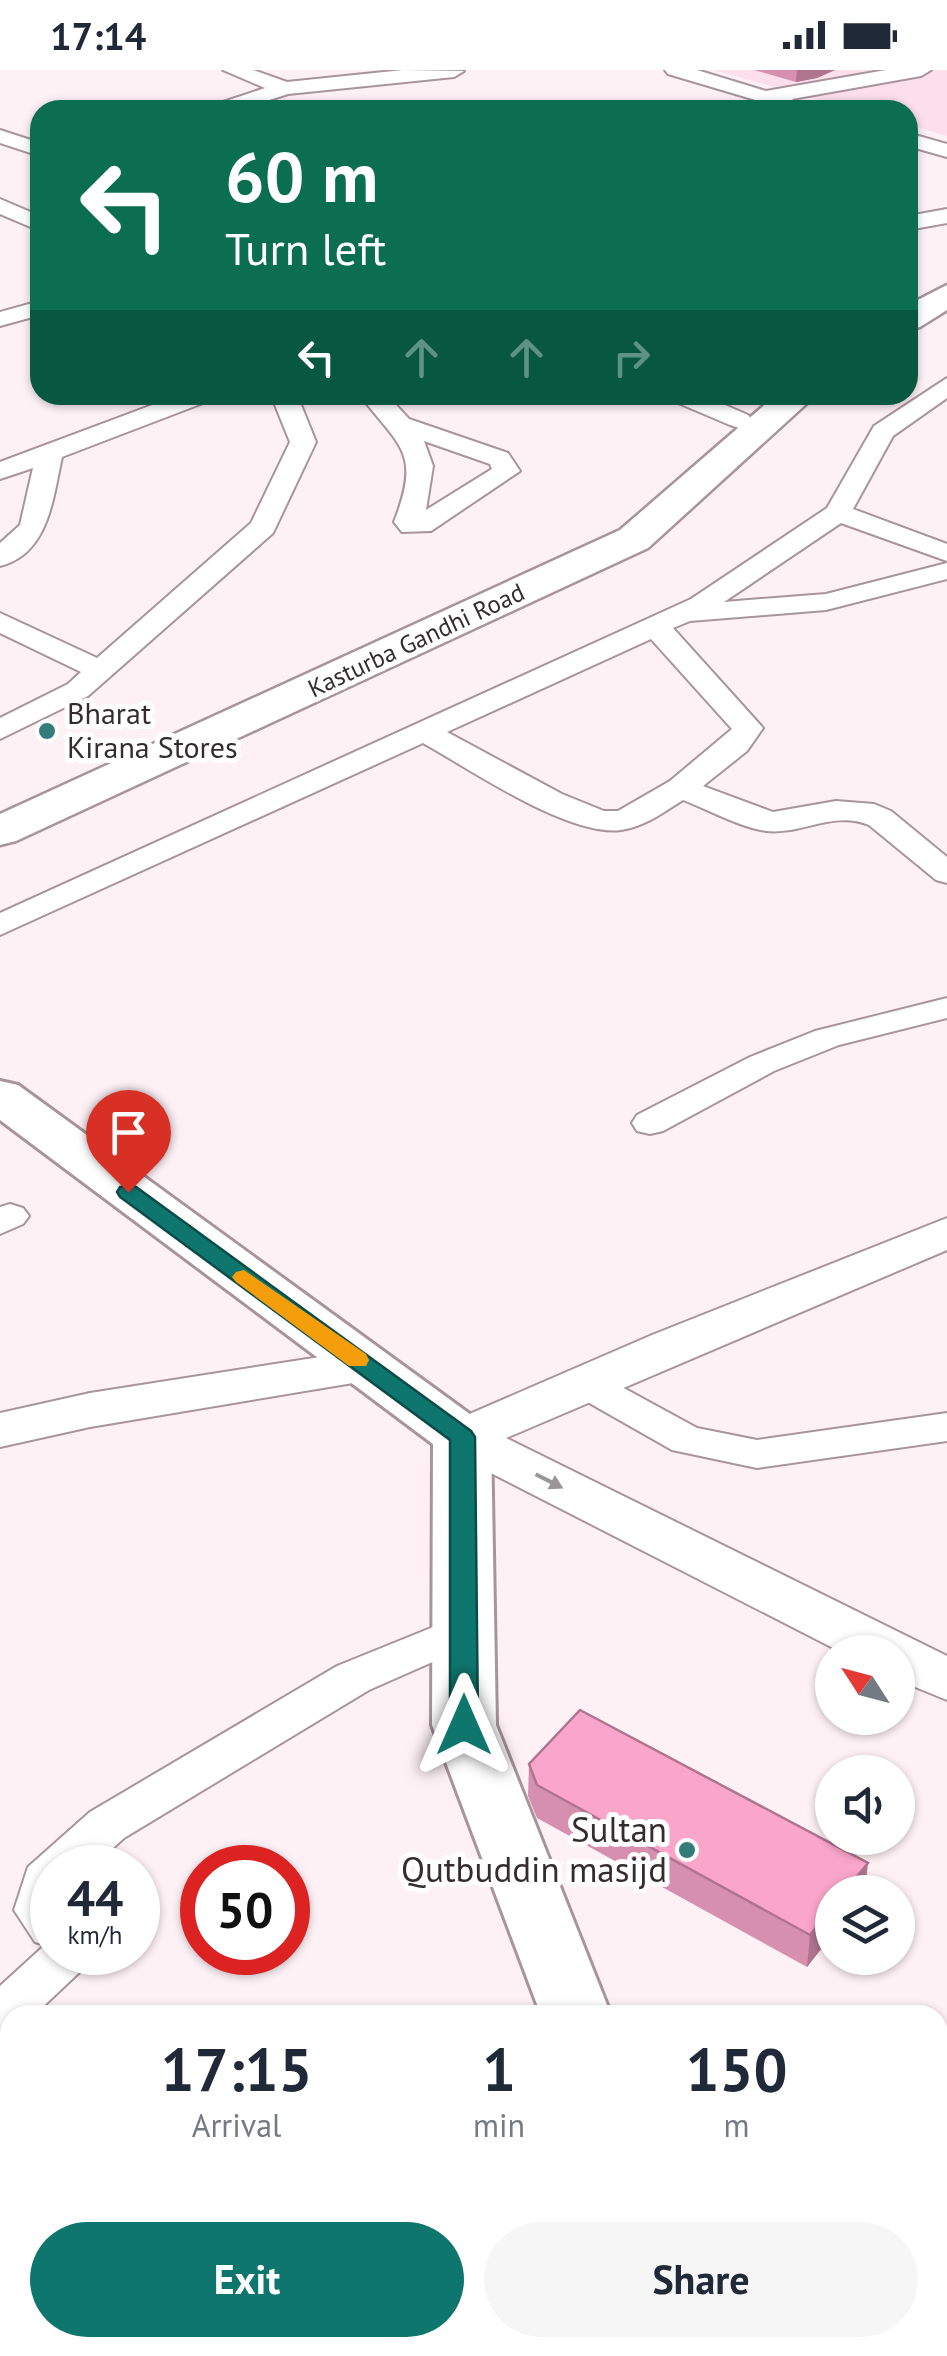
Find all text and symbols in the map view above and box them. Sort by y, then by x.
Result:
text: 17:14 [50,11,146,60]
text: 60 m [225,131,378,221]
icon: left [60,140,190,270]
text: Turn left [225,219,386,277]
icon: left [289,330,344,385]
icon: ahead [394,330,449,385]
icon: ahead [499,330,554,385]
icon: right [604,330,659,385]
street label: Kasturba Gandhi Road [303,576,529,704]
place label: Bharat Kirana Stores [67,693,238,766]
marker: Bharat Kirana Stores [36,720,58,742]
pin [86,1090,171,1193]
icon: arrive [101,1105,156,1160]
one-way arrow [535,1472,564,1489]
north arrow [815,1635,915,1735]
map controls [815,1635,915,1975]
position arrow [412,1673,516,1777]
button: sound [815,1755,915,1855]
place label: Sultan Qutbuddin masijd [401,1806,667,1892]
marker: Sultan Qutbuddin masijd [676,1839,698,1861]
speed limit sign: 50 [180,1845,310,1975]
text: 44 [67,1865,123,1930]
button: layers [815,1875,915,1975]
text: km/h [68,1919,122,1951]
text: 17:15 [160,2030,313,2108]
text: 1 [482,2030,516,2108]
text: 150 [686,2030,788,2108]
text: Arrival [192,2104,281,2146]
text: min [473,2104,525,2146]
text: m [724,2104,750,2146]
button: Exit [30,2222,464,2337]
button: Share [484,2222,918,2337]

